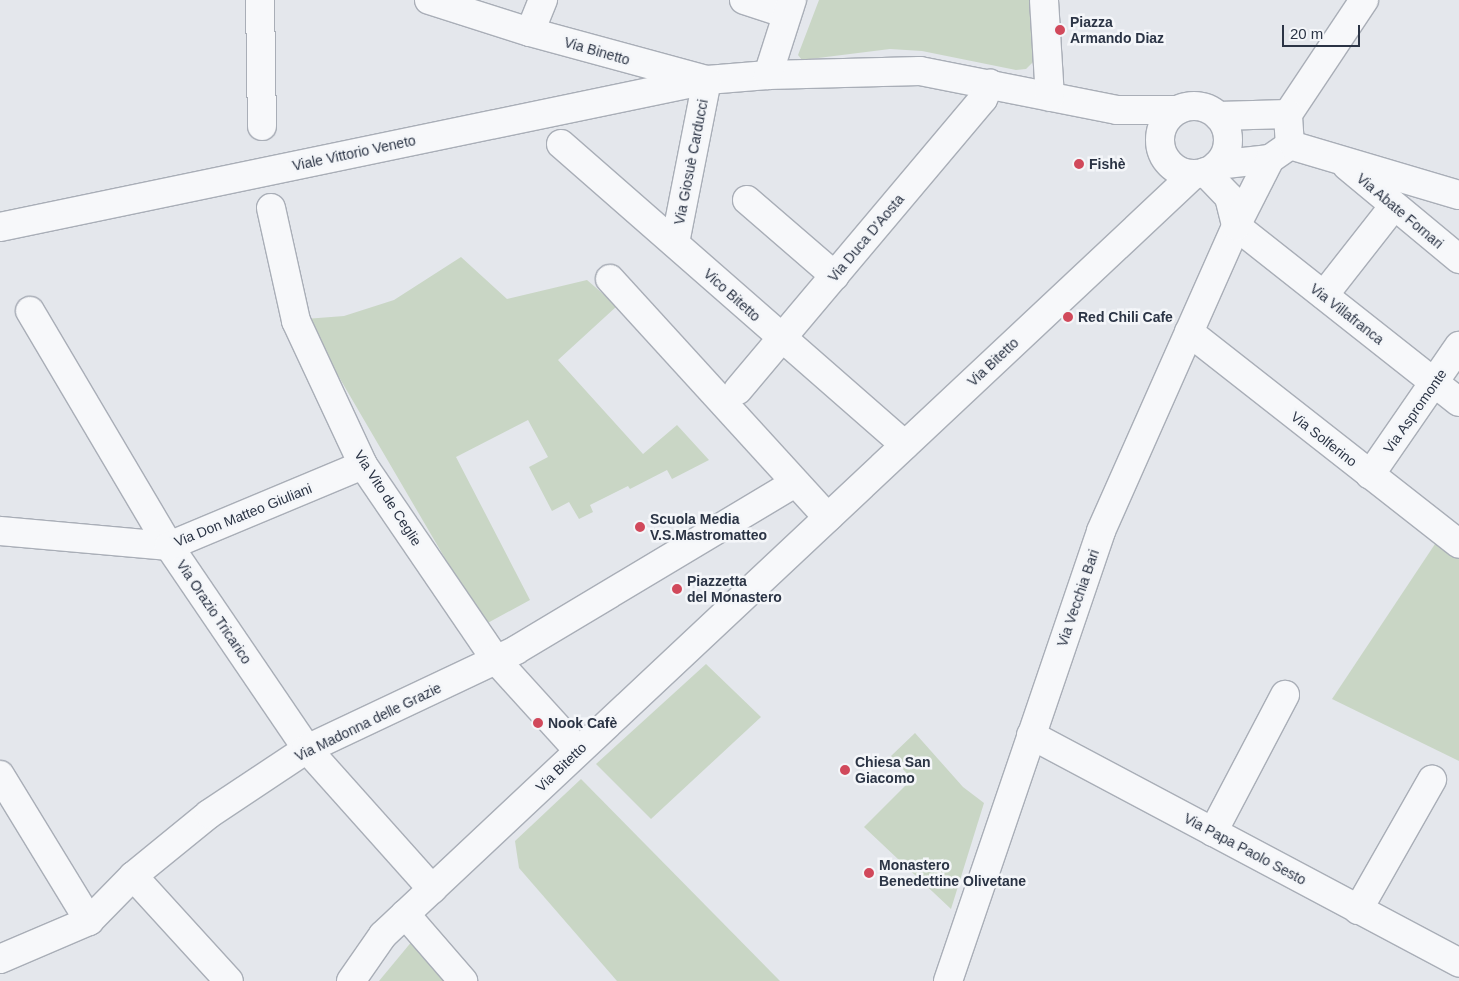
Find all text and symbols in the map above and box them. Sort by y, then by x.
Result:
place label: Piazza Armando Diaz [1070,14,1164,46]
scale bar [1284,15,1362,47]
marker: Piazza Armando Diaz [1054,24,1066,36]
text: 20 m [1290,25,1323,42]
street label: Via Binetto [562,34,632,68]
street label: Via Giosuè Carducci [671,98,711,226]
street label: Viale Vittorio Veneto [291,132,417,174]
place label: Fishè [1089,156,1126,172]
marker: Fishè [1073,158,1085,170]
street label: Via Abate Fornari [1353,170,1447,252]
street label: Via Duca D'Aosta [825,191,907,285]
street label: Vico Bitetto [700,265,764,325]
street label: Via Villafranca [1307,280,1387,348]
place label: Red Chili Cafe [1078,309,1173,325]
marker: Red Chili Cafe [1062,311,1074,323]
street label: Via Bitetto [964,334,1022,390]
street label: Via Aspromonte [1380,365,1450,457]
street label: Via Solferino [1288,408,1360,470]
street label: Via Vito de Ceglie [351,447,425,549]
street label: Via Don Matteo Giuliani [172,480,314,550]
place label: Scuola Media V.S.Mastromatteo [650,511,767,544]
marker: Scuola Media V.S.Mastromatteo [634,521,646,533]
street label: Via Vecchia Bari [1054,547,1102,649]
street label: Via Orazio Tricarico [173,557,255,667]
place label: Piazzetta del Monastero [687,573,782,606]
marker: Piazzetta del Monastero [671,583,683,595]
street label: Via Madonna delle Grazie [292,679,444,765]
place label: Nook Cafè [548,715,617,731]
marker: Nook Cafè [532,717,544,729]
street label: Via Bitetto [532,739,590,795]
place label: Chiesa San Giacomo [855,754,930,786]
marker: Chiesa San Giacomo [839,764,851,776]
street label: Via Papa Paolo Sesto [1181,810,1309,888]
place label: Monastero Benedettine Olivetane [879,857,1026,890]
marker: Monastero Benedettine Olivetane [863,867,875,879]

